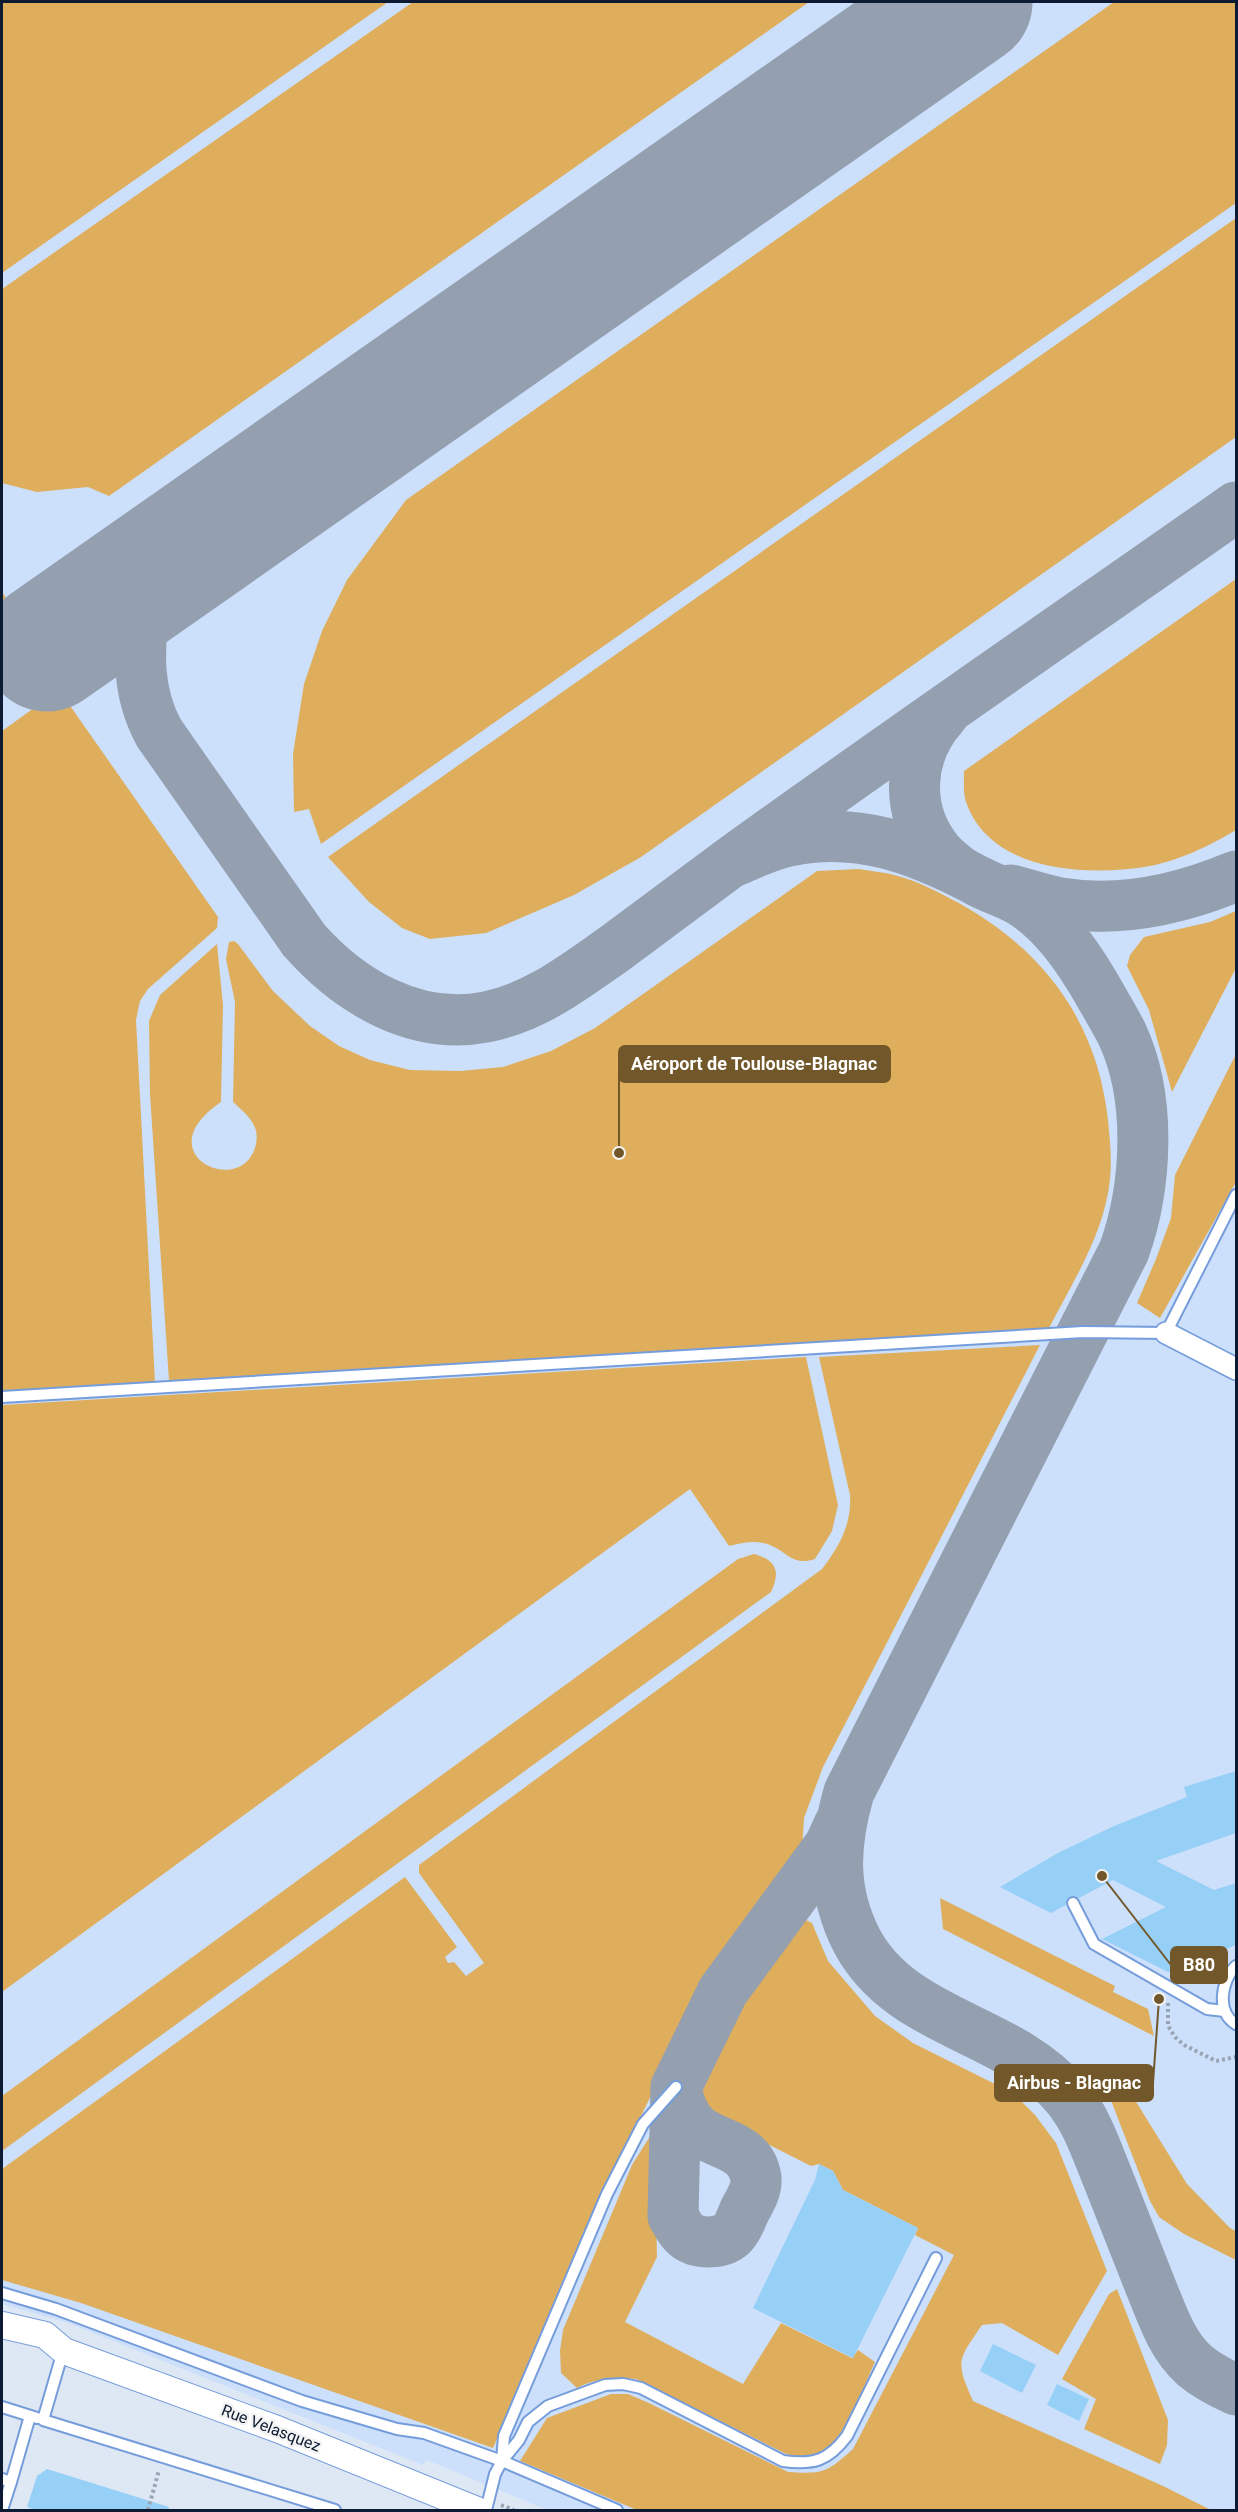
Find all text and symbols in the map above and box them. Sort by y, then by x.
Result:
callout: Aéroport de Toulouse-Blagnac [619,1046,890,1082]
text: Aéroport de Toulouse-Blagnac [631,1053,877,1074]
callout: B80 [1171,1947,1227,1983]
text: B80 [1183,1954,1215,1975]
callout: Airbus - Blagnac [995,2065,1153,2101]
text: Airbus - Blagnac [1007,2072,1141,2093]
street label: Rue Velasquez [219,2400,323,2456]

